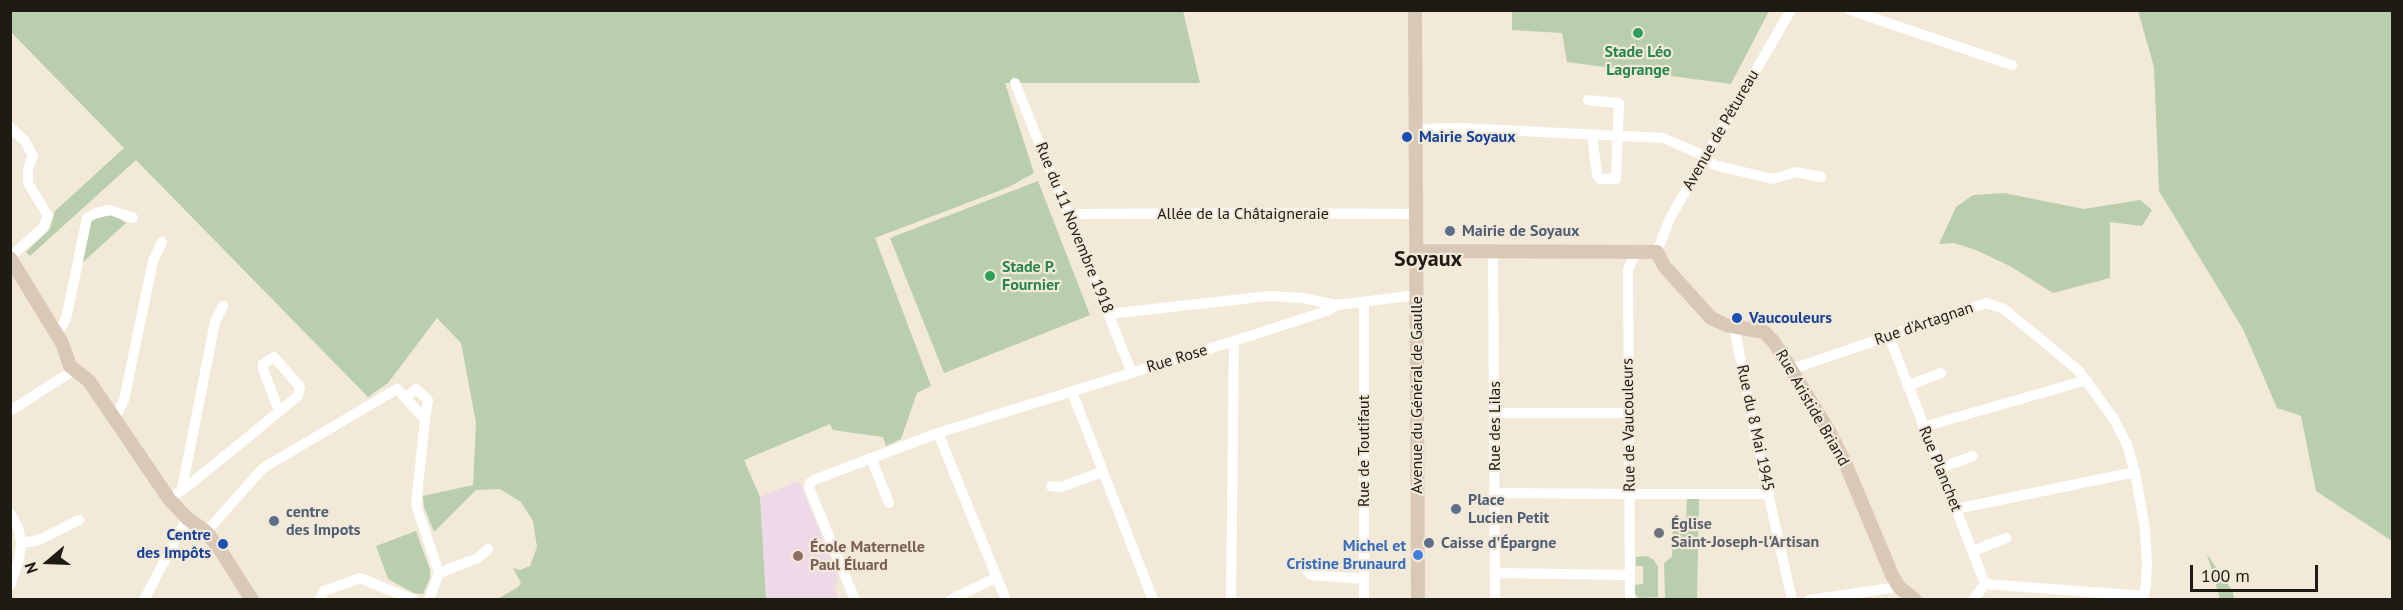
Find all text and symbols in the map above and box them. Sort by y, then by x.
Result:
marker: Stade Léo Lagrange [1631,26,1645,40]
place label: Stade Léo Lagrange [1604,42,1672,80]
street label: Avenue de Pétureau [1679,66,1763,194]
place label: Mairie Soyaux [1419,127,1516,147]
marker: Mairie Soyaux [1400,130,1414,144]
street label: Rue du 11 Novembre 1918 [1031,140,1117,316]
street label: Allée de la Châtaigneraie [1157,204,1329,224]
place label: Mairie de Soyaux [1462,221,1579,241]
marker: Mairie de Soyaux [1443,224,1457,238]
district label: Soyaux [1394,247,1462,273]
place label: Stade P. Fournier [1002,257,1060,295]
marker: Stade P. Fournier [983,269,997,283]
street label: Avenue du Général de Gaulle [1407,296,1427,494]
street label: Rue d'Artagnan [1872,298,1976,350]
place label: Vaucouleurs [1749,308,1832,328]
marker: Vaucouleurs [1730,311,1744,325]
street label: Rue Rose [1144,341,1210,377]
street label: Rue Aristide Briand [1771,346,1853,470]
street label: Rue de Vaucouleurs [1618,358,1640,492]
street label: Rue du 8 Mai 1945 [1732,363,1778,493]
street label: Rue des Lilas [1485,381,1505,471]
street label: Rue de Toutifaut [1354,395,1374,507]
street label: Rue Planchet [1914,424,1966,514]
place label: Place Lucien Petit [1468,490,1549,528]
place label: centre des Impots [286,502,361,540]
marker: Place Lucien Petit [1449,502,1463,516]
marker: centre des Impots [267,514,281,528]
place label: Église Saint-Joseph-l'Artisan [1671,514,1819,552]
place label: Centre des Impôts [136,525,211,563]
marker: Église Saint-Joseph-l'Artisan [1652,526,1666,540]
north arrow [18,532,78,592]
place label: Caisse d'Épargne [1441,533,1556,553]
place label: Michel et Cristine Brunaurd [1287,536,1406,574]
marker: Caisse d'Épargne [1422,536,1436,550]
marker: Centre des Impôts [216,537,230,551]
place label: École Maternelle Paul Éluard [810,537,925,575]
marker: Michel et Cristine Brunaurd [1411,548,1425,562]
marker: École Maternelle Paul Éluard [791,549,805,563]
scale bar [2193,553,2320,591]
text: N [20,560,42,576]
text: 100 m [2201,564,2250,587]

